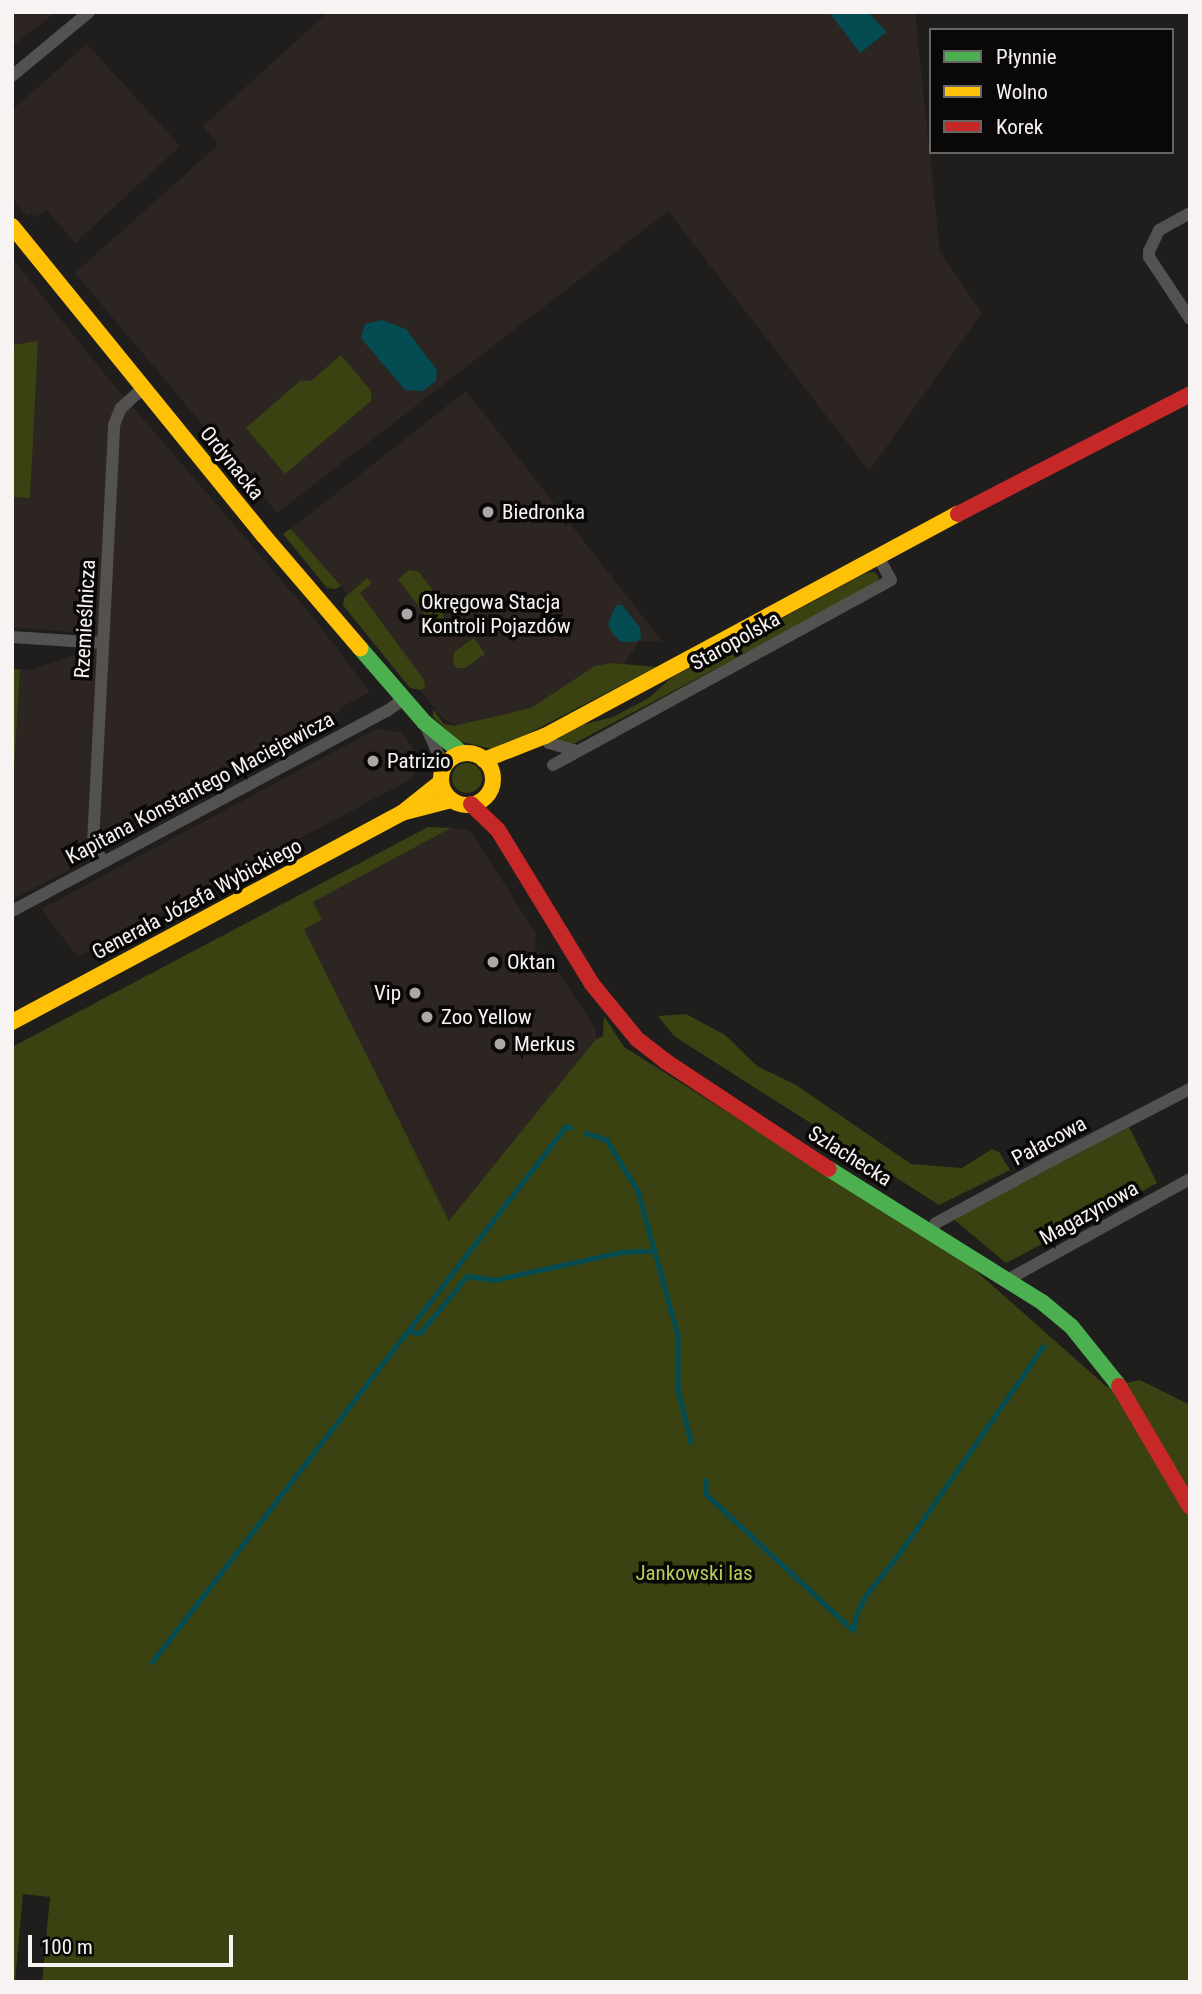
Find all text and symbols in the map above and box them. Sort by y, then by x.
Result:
legend [929,28,1174,154]
text: Płynnie [996,45,1057,69]
text: Wolno [996,80,1048,104]
text: Korek [996,115,1043,139]
street label: Ordynacka [195,421,269,505]
place label: Biedronka [502,499,585,525]
marker: Biedronka [480,504,496,520]
street label: Rzemieślnicza [69,559,101,679]
place label: Okręgowa Stacja Kontroli Pojazdów [421,589,571,639]
marker: Okręgowa Stacja Kontroli Pojazdów [399,606,415,622]
street label: Staropolska [686,606,784,676]
street label: Kapitana Konstantego Maciejewicza [62,706,338,870]
place label: Patrizio [387,748,451,774]
marker: Patrizio [365,753,381,769]
street label: Generała Józefa Wybickiego [88,833,306,965]
place label: Oktan [507,949,556,975]
marker: Oktan [485,954,501,970]
place label: Vip [374,980,401,1006]
marker: Vip [407,985,423,1001]
place label: Zoo Yellow [441,1004,532,1030]
marker: Zoo Yellow [419,1009,435,1025]
place label: Merkus [514,1031,575,1057]
marker: Merkus [492,1036,508,1052]
street label: Pałacowa [1007,1111,1091,1171]
street label: Szlachecka [804,1120,896,1192]
street label: Magazynowa [1035,1176,1143,1250]
park label: Jankowski las [635,1560,753,1586]
scale bar [32,1920,236,1964]
text: 100 m [41,1935,93,1959]

